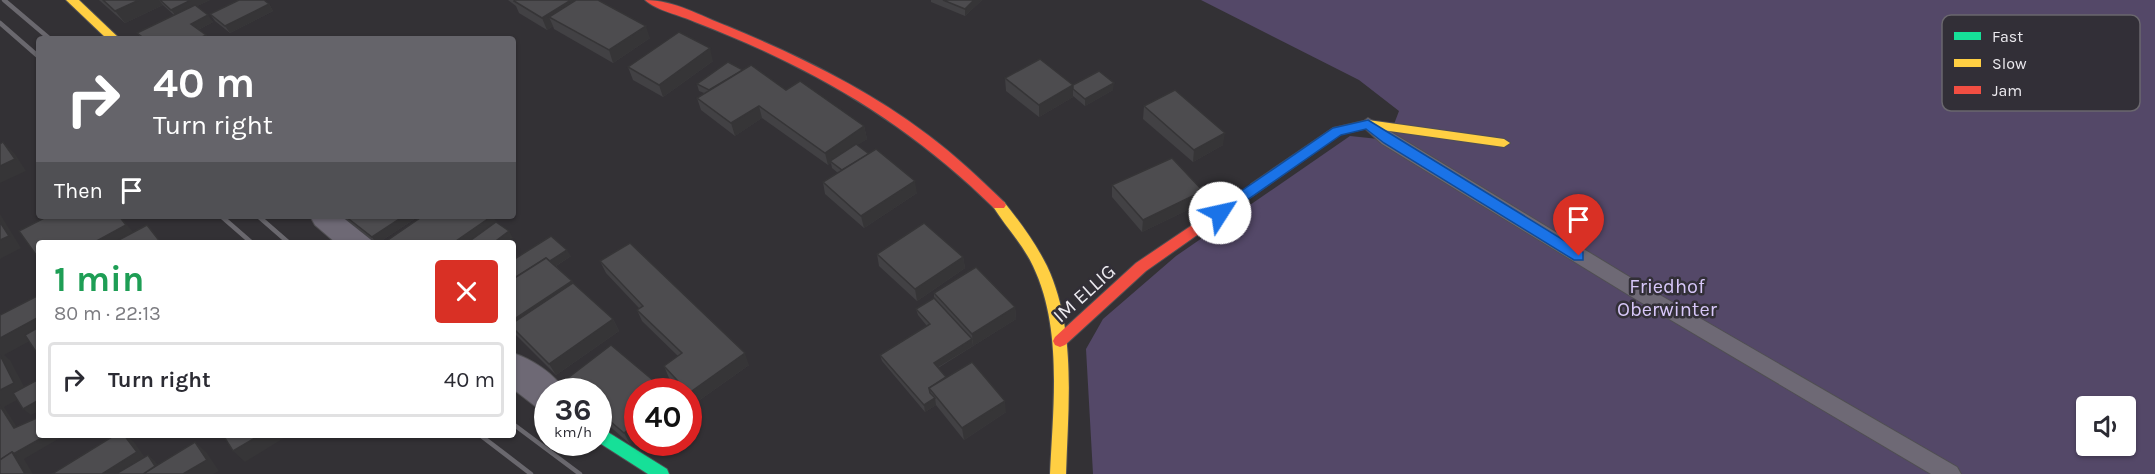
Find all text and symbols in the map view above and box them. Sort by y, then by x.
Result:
legend [1942,15,2140,111]
text: Fast [1992,27,2023,46]
text: Slow [1992,54,2027,73]
text: 40 m [153,58,255,108]
icon: right [54,60,132,138]
text: Jam [1992,81,2022,100]
text: Turn right [153,109,273,141]
icon: arrive [115,174,148,207]
text: Then [54,178,103,204]
position arrow [1188,181,1252,245]
pin [1553,194,1604,256]
icon: arrive [1562,203,1595,236]
text: 1 min [54,258,144,300]
street label: IM ELLIG [1049,259,1120,327]
button: close [435,260,498,323]
park label: Friedhof Oberwinter [1617,275,1718,321]
text: 80 m · 22:13 [54,302,161,325]
icon: right [57,363,90,396]
text: Turn right [108,367,211,393]
text: 40 m [444,367,495,393]
speed limit sign: 40 [624,378,702,456]
text: 36 [555,392,591,428]
map controls [2076,396,2136,456]
button: sound [2076,396,2136,456]
text: km/h [554,423,592,441]

